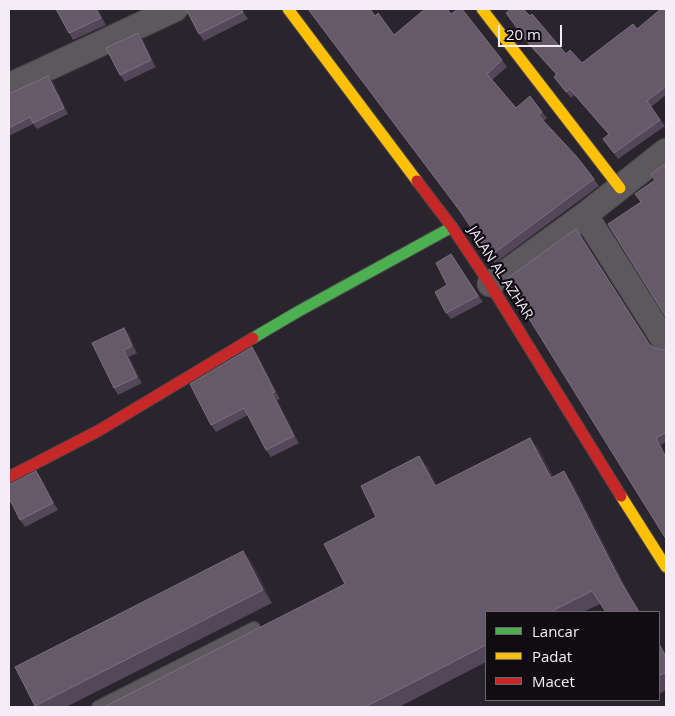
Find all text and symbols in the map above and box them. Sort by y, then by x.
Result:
scale bar [500,15,564,47]
text: 20 m [506,24,541,44]
street label: JALAN AL AZHAR [464,223,536,323]
legend [485,611,660,701]
text: Lancar [532,621,579,641]
text: Padat [532,646,572,666]
text: Macet [532,671,575,691]

